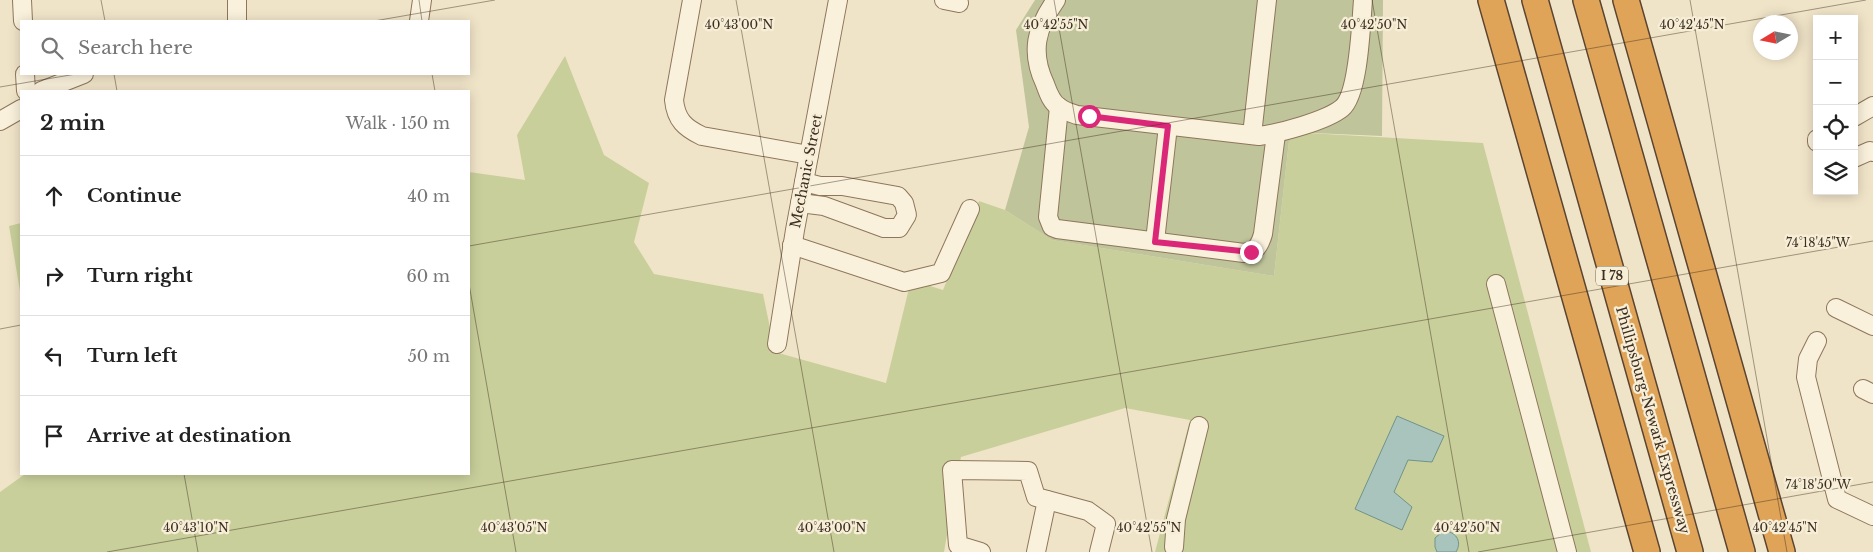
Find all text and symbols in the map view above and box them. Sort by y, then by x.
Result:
north arrow [1753,15,1798,60]
map controls [1813,15,1858,195]
button: + [1813,15,1858,60]
text: 40°43'00"N [705,17,774,32]
text: 40°42'55"N [1024,17,1089,32]
text: 40°42'50"N [1341,17,1407,32]
text: 40°42'45"N [1660,17,1725,32]
search box [20,20,470,75]
icon: search [38,34,66,62]
text: Search here [78,36,193,59]
button: − [1813,60,1858,105]
route start [1078,105,1101,128]
button: locate [1813,105,1858,150]
text: 2 min [40,110,105,136]
street label: Mechanic Street [786,112,826,230]
text: Walk · 150 m [346,113,450,133]
button: layers [1813,150,1858,195]
icon: ahead [40,182,68,210]
text: Continue [87,184,182,207]
text: 40 m [407,186,450,206]
text: 74°18'45"W [1786,235,1851,250]
route end [1240,241,1263,264]
icon: right [40,262,68,290]
text: Turn right [87,264,193,287]
text: 60 m [407,266,450,286]
road number: I 78 [1596,266,1628,286]
street label: Phillipsburg-Newark Expressway [1612,304,1694,536]
icon: left [40,342,68,370]
text: Turn left [87,344,178,367]
text: 50 m [408,346,450,366]
icon: arrive [40,422,68,450]
text: Arrive at destination [87,424,291,447]
text: 74°18'50"W [1785,477,1852,492]
text: 40°43'10"N [163,520,229,535]
text: 40°43'05"N [481,520,548,535]
text: 40°43'00"N [798,520,867,535]
text: 40°42'55"N [1117,520,1182,535]
text: 40°42'50"N [1434,520,1500,535]
text: 40°42'45"N [1753,520,1818,535]

